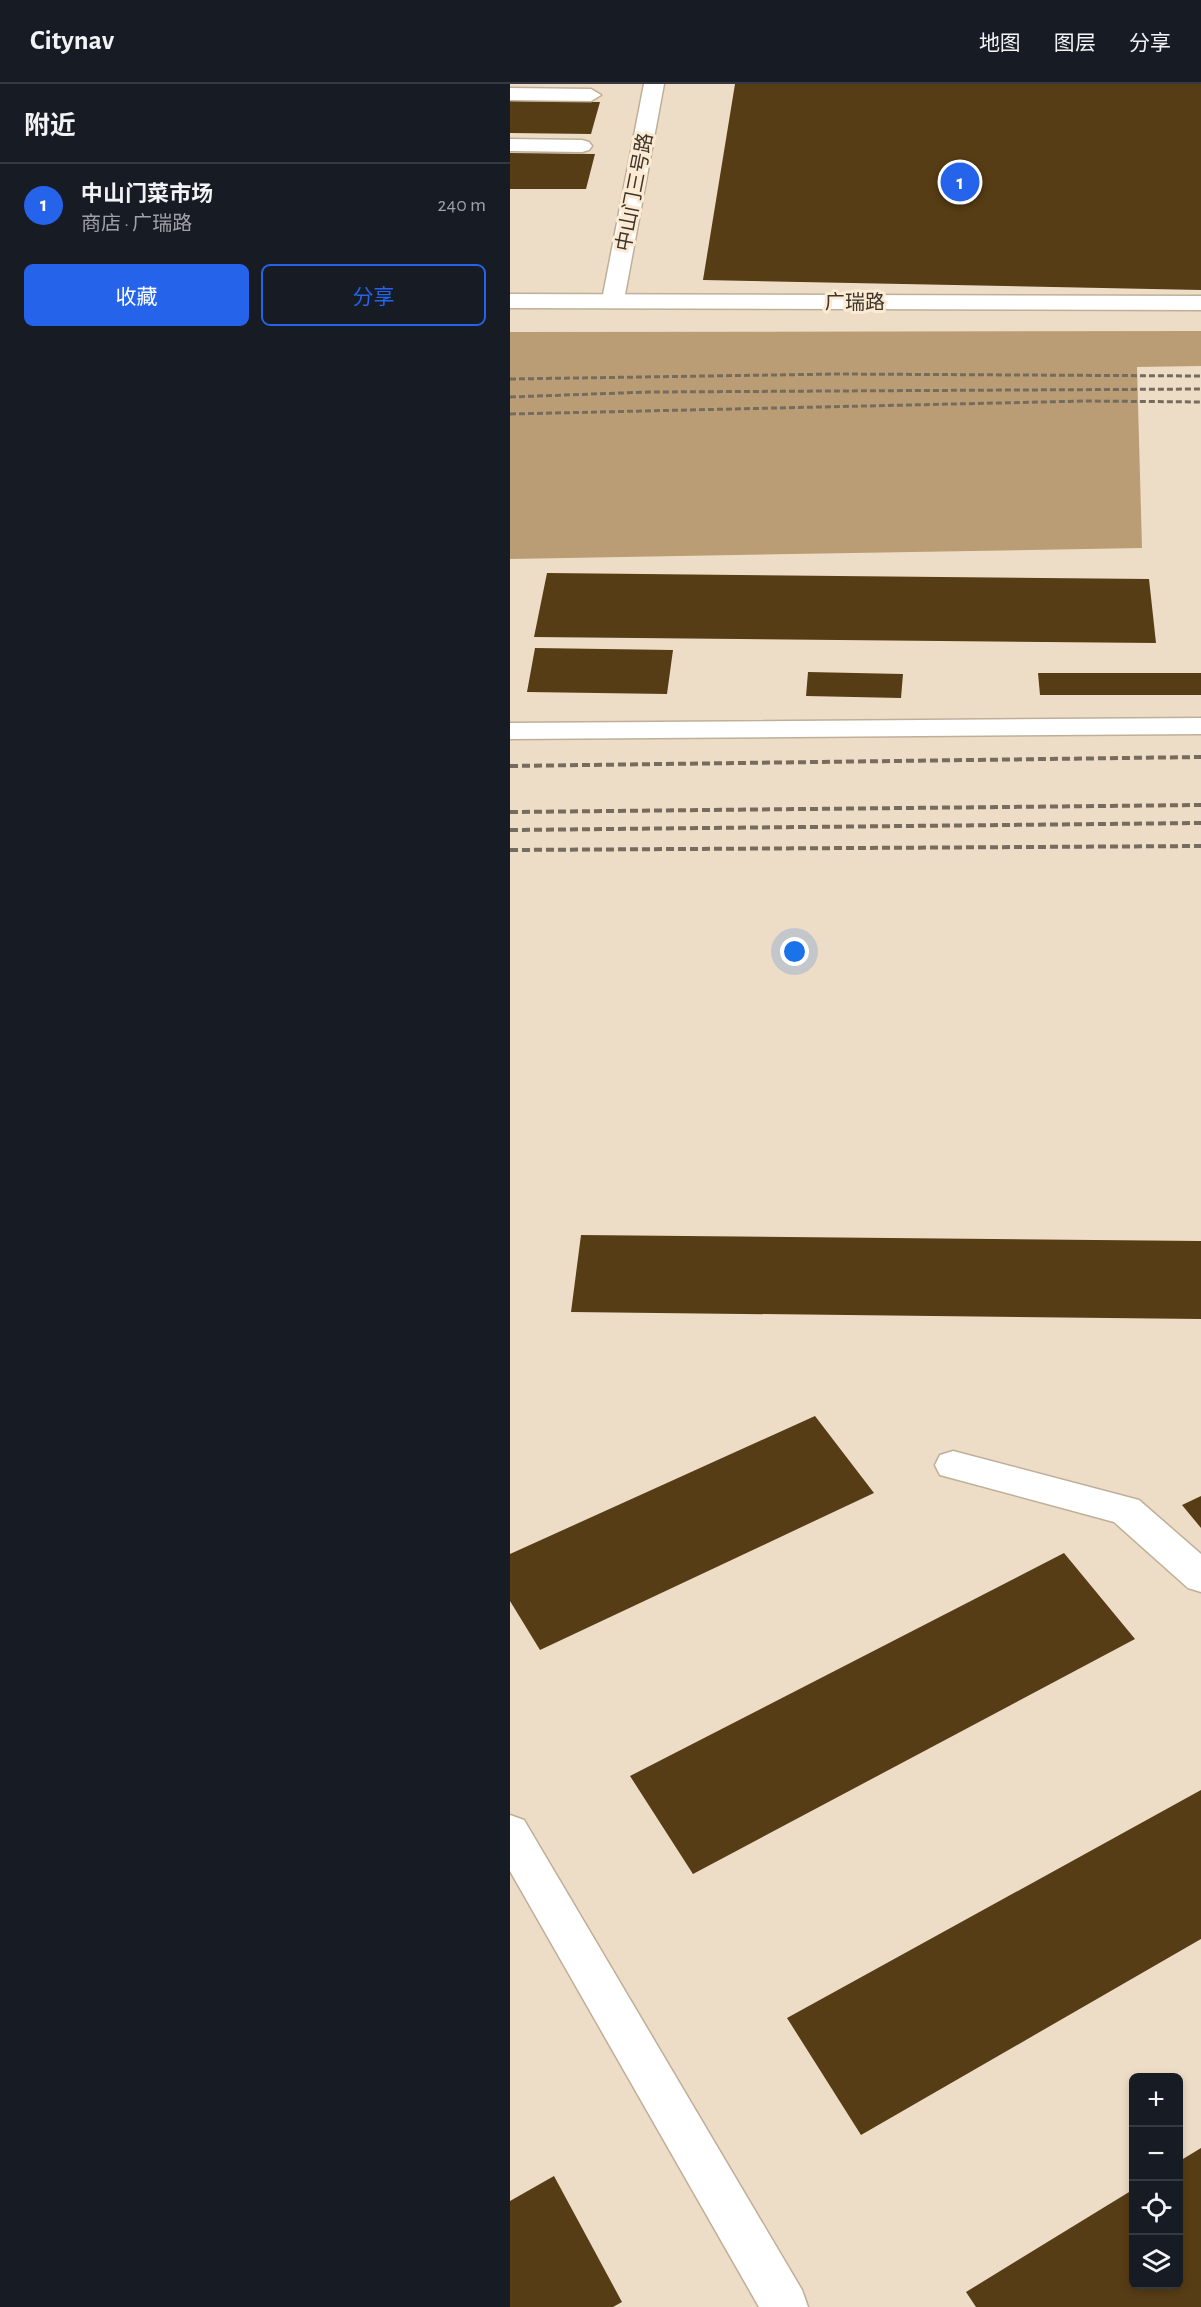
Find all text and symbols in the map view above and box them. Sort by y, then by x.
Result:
text: Citynav [30,27,114,55]
text: 地图 [979,33,1021,54]
text: 图层 [1054,33,1096,54]
text: 分享 [1129,33,1171,54]
text: 附近 [24,113,76,139]
street label: 中山门三号路 [613,131,656,253]
pin: 1 [940,160,980,204]
text: 中山门菜市场 [81,183,213,205]
text: 1 [40,195,47,215]
text: 240 m [437,195,486,215]
text: 商店 · 广瑞路 [81,214,192,234]
button: 收藏 [24,264,249,326]
button: 分享 [261,264,486,326]
street label: 广瑞路 [825,292,885,313]
your location [780,937,809,966]
map controls [1129,2073,1183,2289]
button: + [1129,2073,1183,2127]
button: − [1129,2127,1183,2181]
button: locate [1129,2181,1183,2235]
button: layers [1129,2235,1183,2289]

